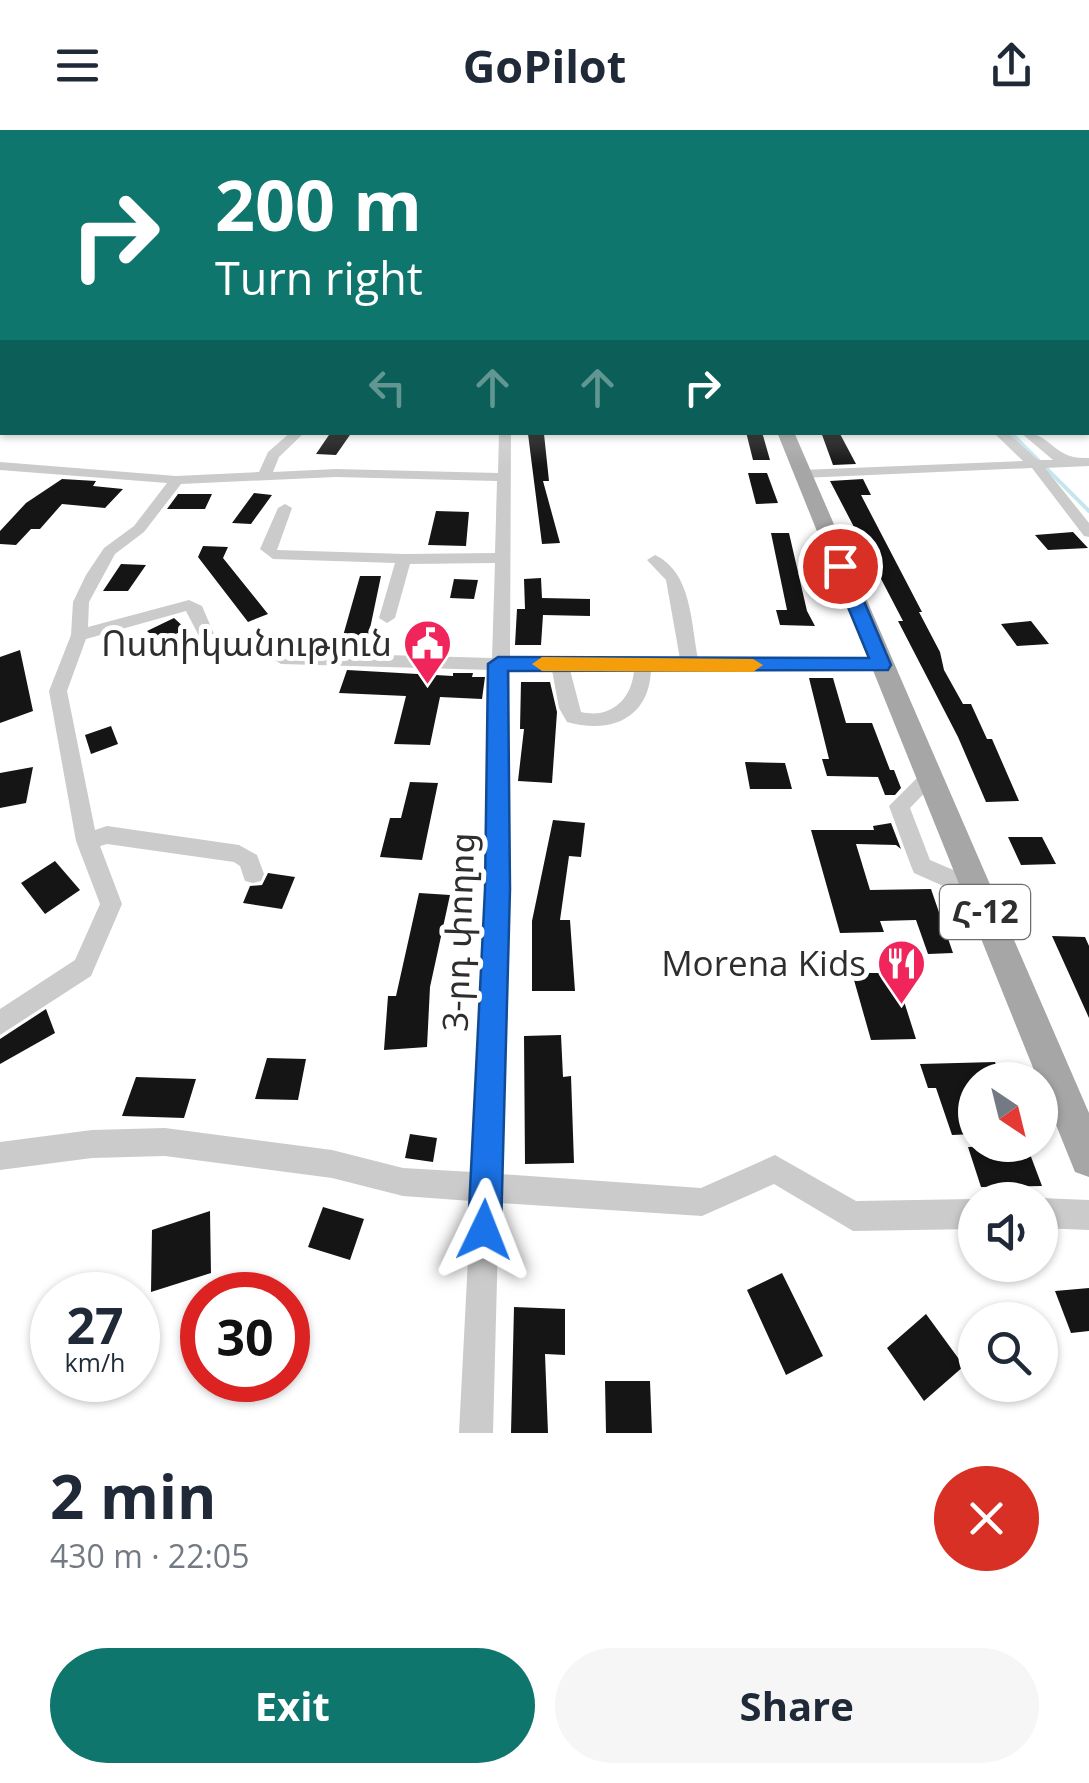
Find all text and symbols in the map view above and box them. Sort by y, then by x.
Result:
text: GoPilot [463,35,626,96]
icon: menu [50,38,105,93]
icon: share [984,38,1039,93]
text: 200 m [215,156,422,252]
icon: right [50,170,180,300]
text: Turn right [215,247,423,308]
icon: left [360,360,415,415]
icon: ahead [465,360,520,415]
icon: ahead [570,360,625,415]
icon: right [675,360,730,415]
pin [798,524,883,609]
icon: arrive [813,539,868,594]
public building icon: Ոստիկանություն [401,618,453,686]
place label: Ոստիկանություն [101,619,392,666]
street label: 3-րդ փողոց [431,832,484,1032]
road number: Հ-12 [940,885,1030,939]
restaurant icon: Morena Kids [875,938,927,1006]
place label: Morena Kids [661,939,866,986]
north arrow [958,1062,1058,1162]
map controls [958,1062,1058,1402]
position arrow [432,1178,536,1282]
button: sound [958,1182,1058,1282]
speed limit sign: 30 [180,1272,310,1402]
text: 27 [66,1291,124,1359]
button: search [958,1302,1058,1402]
text: km/h [65,1345,125,1379]
text: 2 min [50,1455,217,1537]
button: close [934,1466,1039,1571]
text: 430 m · 22:05 [50,1534,249,1577]
button: Exit [50,1648,535,1763]
button: Share [555,1648,1039,1763]

